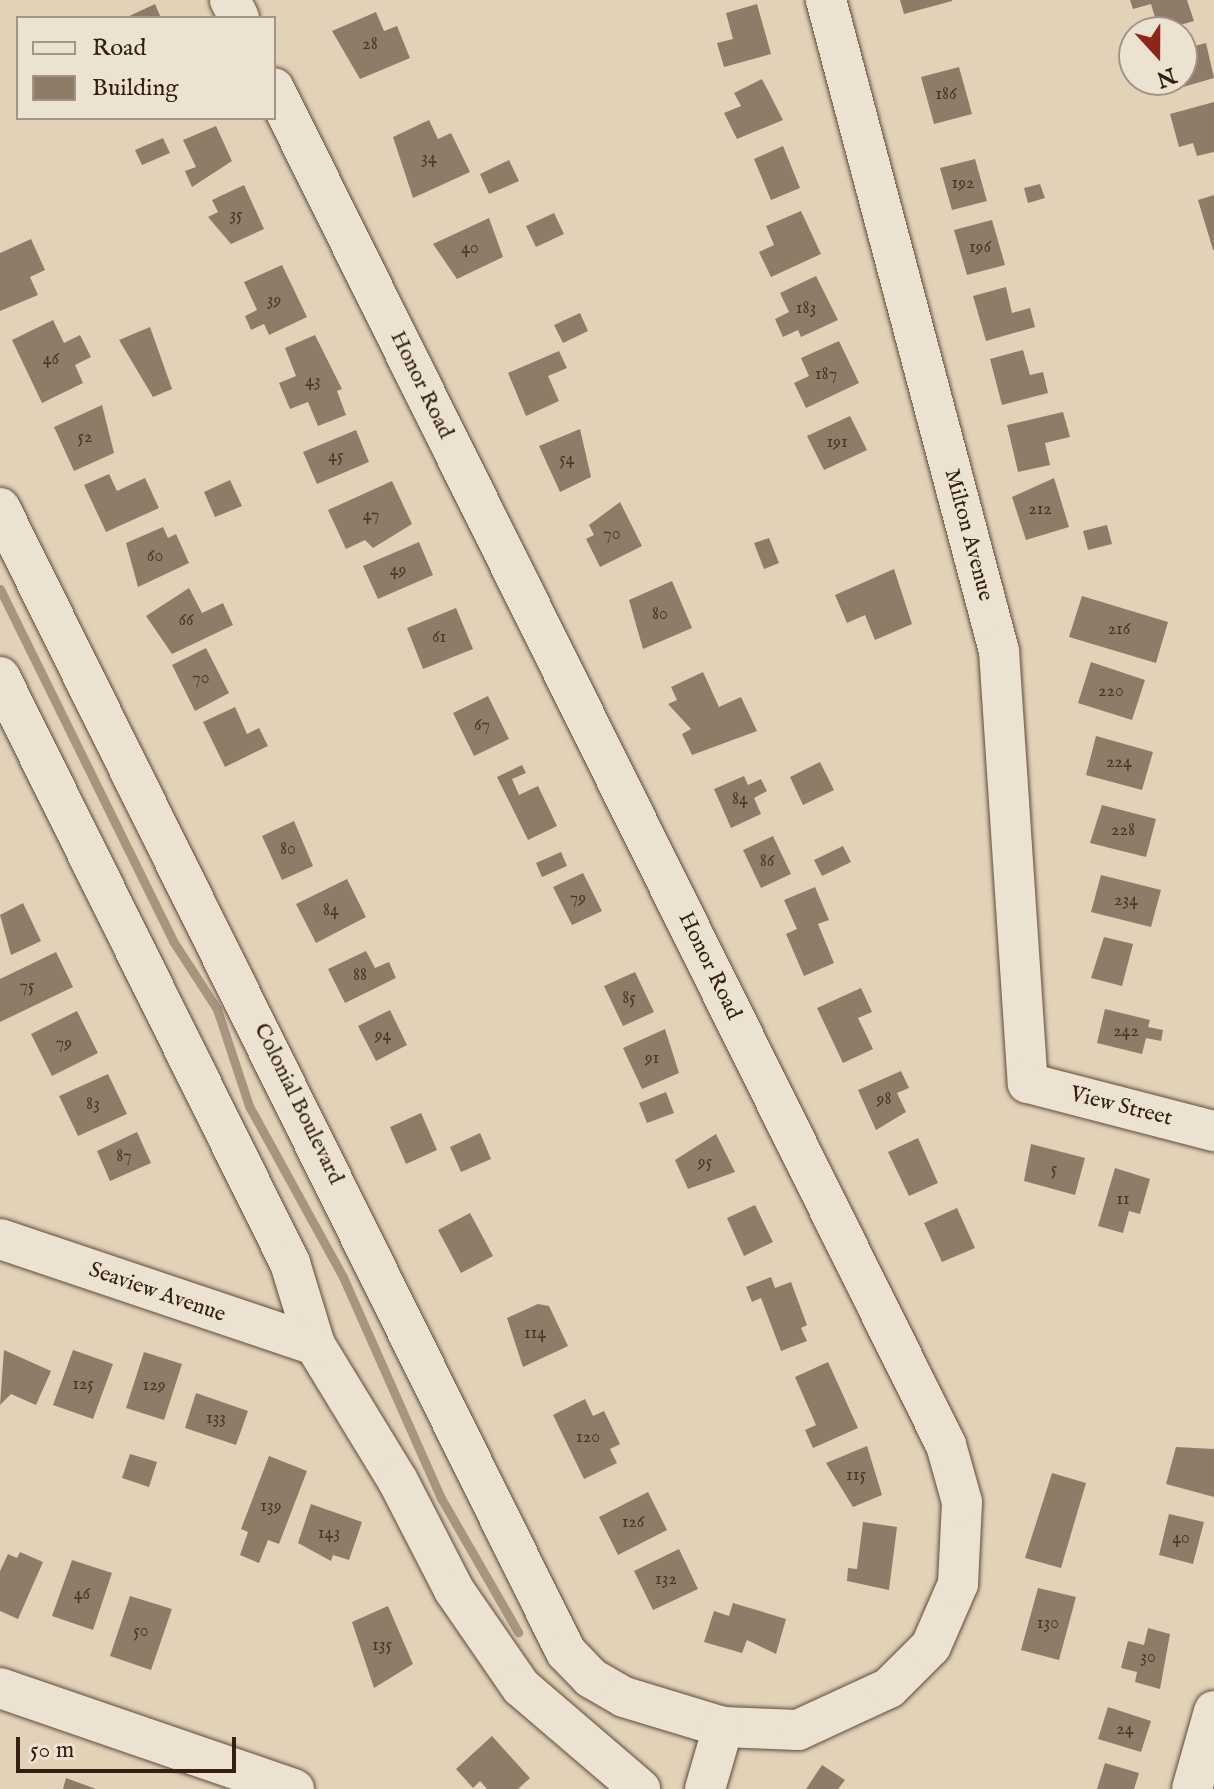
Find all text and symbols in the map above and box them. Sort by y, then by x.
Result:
legend [16,16,276,120]
north arrow [1118,16,1198,96]
text: Road [92,33,146,64]
house number: 28 [362,34,378,56]
text: N [1152,60,1180,93]
text: Building [92,73,178,104]
house number: 186 [935,84,957,106]
house number: 34 [421,148,437,170]
house number: 192 [951,173,975,195]
house number: 35 [229,205,243,227]
house number: 196 [969,237,991,259]
house number: 40 [461,238,479,260]
house number: 39 [267,290,281,312]
house number: 183 [796,298,816,320]
street label: Honor Road [384,327,458,443]
house number: 46 [43,349,59,371]
house number: 187 [815,364,837,386]
house number: 43 [305,371,321,393]
house number: 52 [78,427,92,449]
house number: 191 [826,432,848,454]
house number: 45 [328,446,344,468]
house number: 54 [559,449,575,471]
street label: Milton Avenue [938,466,998,604]
house number: 212 [1028,499,1052,521]
house number: 47 [363,505,379,527]
house number: 70 [603,524,621,546]
house number: 60 [147,546,163,568]
house number: 49 [390,560,406,582]
house number: 80 [652,604,668,626]
house number: 66 [178,610,194,632]
house number: 216 [1108,619,1130,641]
house number: 61 [432,627,446,649]
house number: 70 [192,668,210,690]
house number: 220 [1098,681,1124,703]
house number: 67 [474,715,490,737]
house number: 224 [1106,752,1132,774]
house number: 84 [732,789,748,811]
house number: 228 [1111,820,1135,842]
house number: 80 [280,839,296,861]
house number: 86 [760,851,774,873]
house number: 79 [570,888,586,910]
house number: 234 [1114,890,1138,912]
house number: 84 [323,900,339,922]
street label: Honor Road [672,908,746,1024]
house number: 88 [353,965,367,987]
house number: 75 [20,976,34,998]
house number: 85 [622,988,636,1010]
street label: Colonial Boulevard [248,1019,348,1189]
house number: 242 [1113,1021,1139,1043]
house number: 94 [375,1025,391,1047]
house number: 79 [56,1033,72,1055]
house number: 91 [645,1048,659,1070]
street label: View Street [1067,1082,1175,1132]
house number: 98 [877,1089,891,1111]
house number: 83 [86,1094,100,1116]
house number: 87 [116,1146,132,1168]
house number: 95 [698,1152,712,1174]
house number: 5 [1051,1159,1057,1181]
house number: 11 [1116,1189,1130,1211]
street label: Seaview Avenue [85,1257,229,1329]
house number: 114 [524,1323,546,1345]
house number: 125 [72,1374,94,1396]
house number: 129 [142,1375,166,1397]
house number: 133 [206,1408,226,1430]
house number: 120 [576,1427,600,1449]
house number: 115 [846,1465,866,1487]
house number: 139 [260,1496,282,1518]
house number: 126 [622,1512,644,1534]
house number: 143 [318,1523,340,1545]
house number: 40 [1172,1528,1190,1550]
house number: 132 [655,1569,677,1591]
house number: 46 [74,1584,90,1606]
house number: 130 [1037,1613,1059,1635]
house number: 50 [133,1621,149,1643]
house number: 135 [372,1635,392,1657]
house number: 30 [1140,1647,1156,1669]
house number: 24 [1116,1719,1134,1741]
scale bar [20,1721,240,1771]
text: 50 m [30,1735,74,1766]

